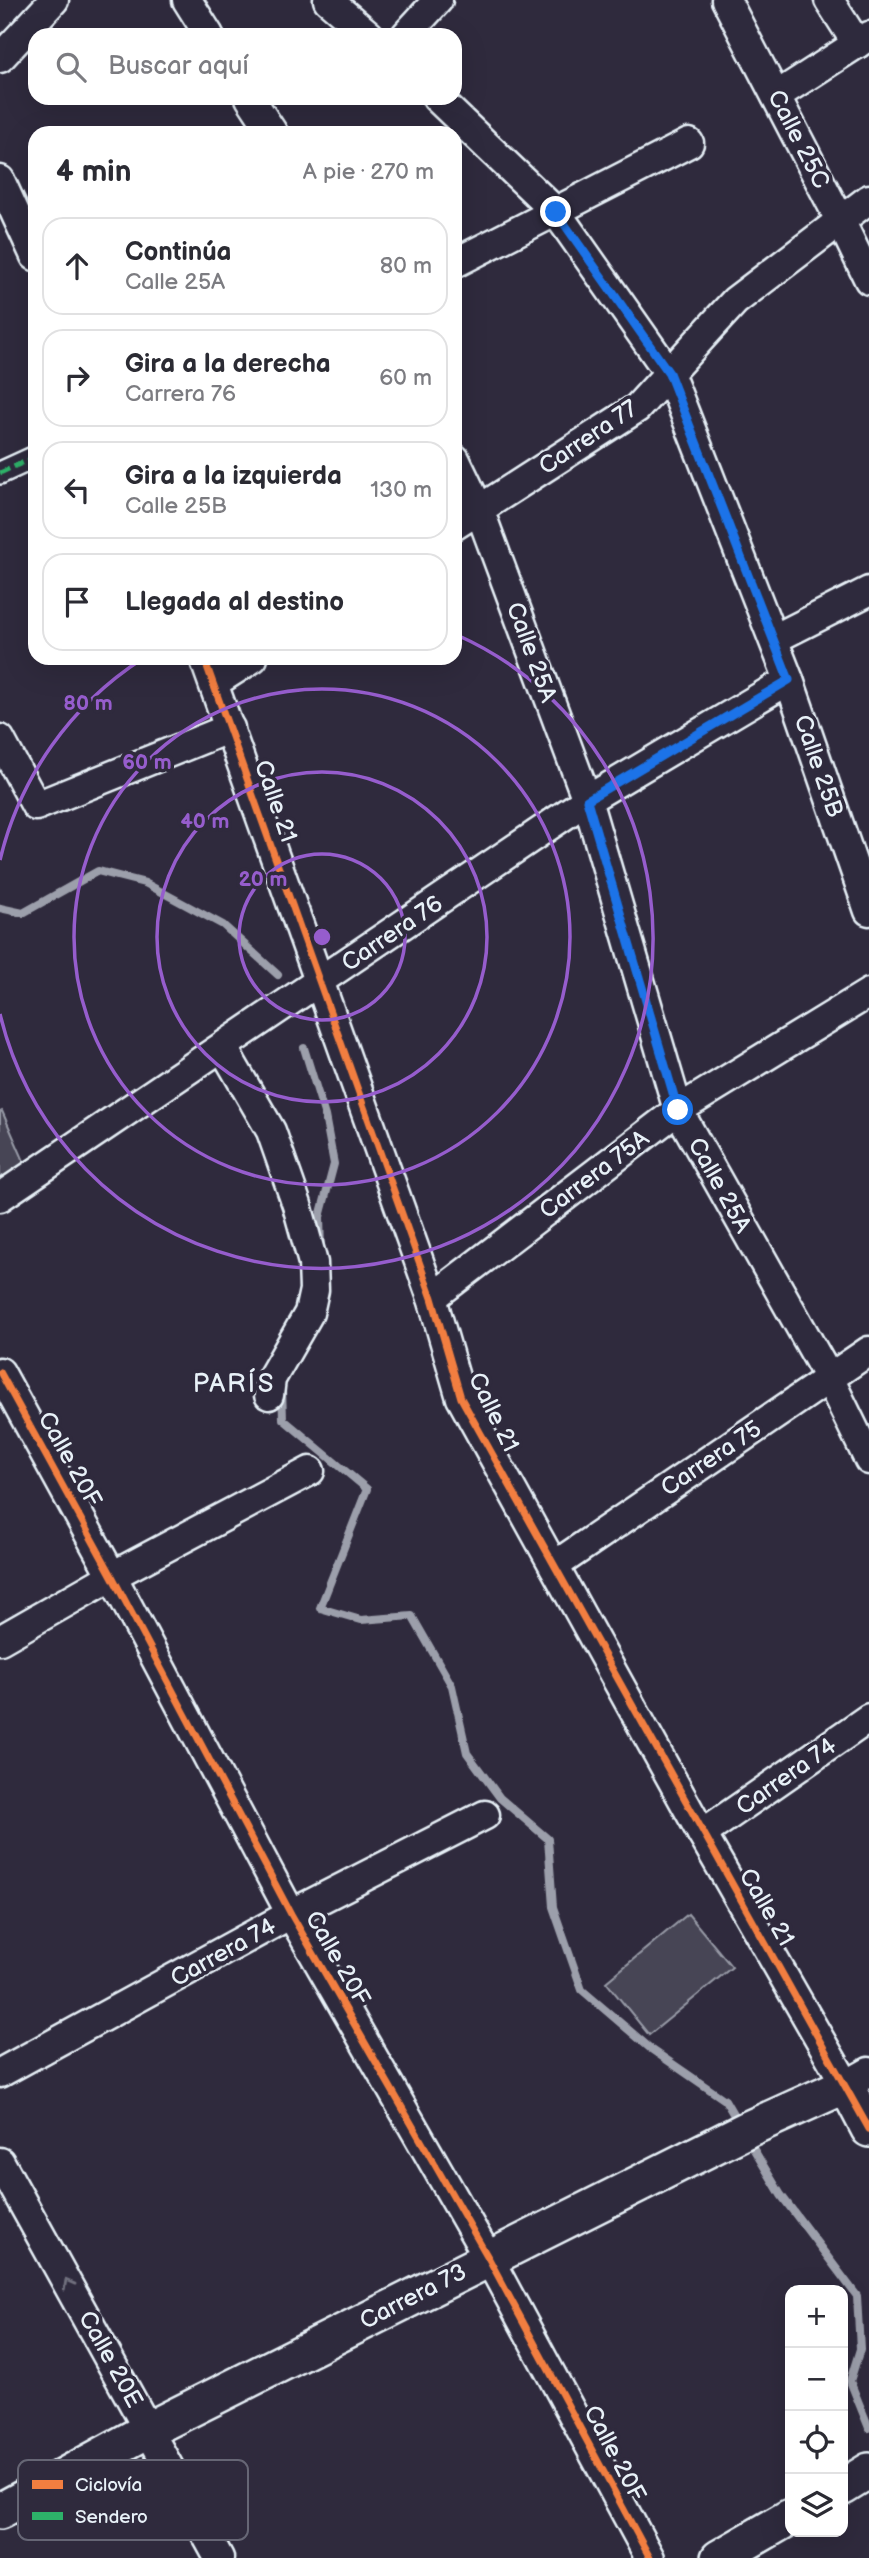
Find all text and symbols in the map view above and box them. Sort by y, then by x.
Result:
search box [28,28,462,105]
icon: search [52,48,90,86]
text: Buscar aquí [108,51,249,82]
street label: Calle 25C [761,85,836,193]
text: 4 min [56,154,131,190]
text: A pie · 270 m [303,158,434,186]
route end [540,196,571,227]
text: Continúa [125,237,232,268]
icon: ahead [58,247,96,285]
text: 80 m [380,252,432,280]
text: Calle 25A [125,268,225,296]
text: Gira a la derecha [125,349,331,380]
icon: right [58,359,96,397]
text: 60 m [379,364,432,392]
text: Carrera 76 [125,380,236,408]
street label: Carrera 77 [533,394,643,481]
text: Gira a la izquierda [125,461,342,492]
icon: left [58,471,96,509]
text: 130 m [370,476,432,504]
text: Calle 25B [125,492,227,520]
icon: arrive [58,583,96,621]
text: Llegada al destino [125,587,344,618]
street label: Calle 25A [500,598,563,707]
text: 80 m [63,691,113,716]
street label: Calle 25B [788,711,850,821]
text: 60 m [122,750,172,775]
street label: Calle 21 [248,756,303,846]
text: 40 m [180,809,230,834]
text: 20 m [239,867,287,892]
street label: Carrera 76 [336,889,448,978]
centre of rings [310,925,334,949]
route start [662,1094,693,1125]
street label: Carrera 75A [534,1124,655,1225]
street label: Calle 25A [682,1133,758,1238]
district label: PARÍS [193,1367,275,1400]
street label: Calle 21 [462,1368,525,1457]
street label: Calle 20F [32,1407,108,1513]
street label: Carrera 75 [656,1414,767,1503]
street label: Carrera 74 [731,1731,842,1821]
street label: Calle 21 [733,1863,800,1951]
street label: Calle 20F [299,1906,377,2011]
street label: Carrera 74 [166,1912,281,1993]
street label: Carrera 73 [355,2257,471,2336]
one-way arrow [63,2278,76,2291]
map controls [785,2285,848,2537]
button: + [785,2285,848,2348]
street label: Calle 20E [72,2306,149,2413]
button: − [785,2348,848,2411]
street label: Calle 20F [577,2400,652,2507]
button: locate [785,2411,848,2474]
legend [18,2460,248,2540]
text: Ciclovía [75,2474,142,2497]
button: layers [785,2474,848,2537]
text: Sendero [75,2506,148,2529]

